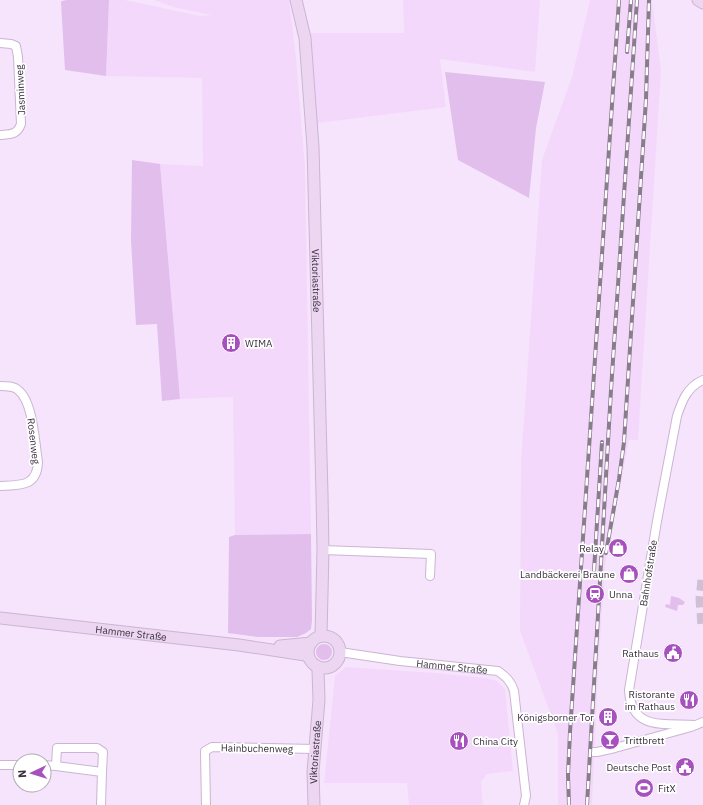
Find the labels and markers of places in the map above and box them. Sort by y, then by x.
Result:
building icon: WIMA [220,332,242,354]
place label: WIMA [245,337,273,350]
shop icon: Relay [607,537,629,559]
place label: Relay [579,542,604,555]
shop icon: Landbäckerei Braune [618,563,640,585]
place label: Landbäckerei Braune [520,568,616,581]
station icon: Unna [584,583,606,605]
place label: Unna [609,588,633,601]
public building icon: Rathaus [662,642,684,664]
place label: Rathaus [622,647,659,660]
place label: Ristorante im Rathaus [625,688,675,713]
restaurant icon: Ristorante im Rathaus [678,689,700,711]
building icon: Königsborner Tor [597,706,619,728]
place label: Königsborner Tor [517,711,594,724]
bar icon: Trittbrett [599,729,621,751]
restaurant icon: China City [448,730,470,752]
place label: Trittbrett [624,734,665,747]
place label: China City [473,735,518,748]
public building icon: Deutsche Post [674,756,696,778]
place label: Deutsche Post [606,761,671,774]
sports icon: FitX [633,777,655,799]
place label: FitX [658,782,676,795]

